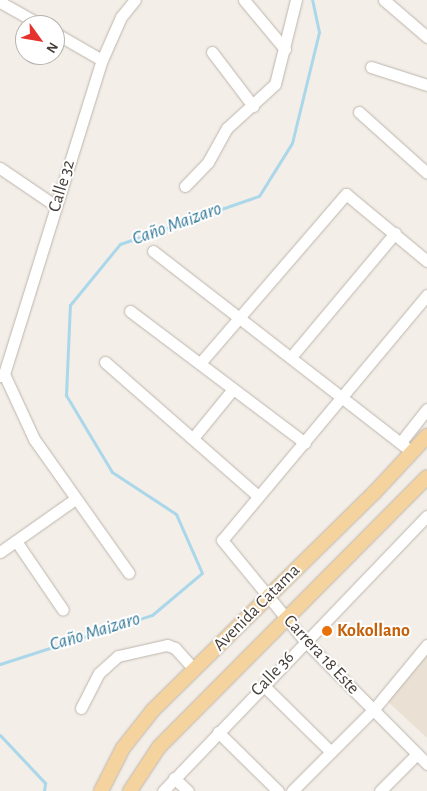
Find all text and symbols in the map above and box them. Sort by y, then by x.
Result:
north arrow [15,15,65,65]
text: N [43,40,60,55]
street label: Calle 32 [44,157,80,215]
water label: Caño Maizaro [129,197,225,251]
street label: Avenida Catama [209,560,305,656]
water label: Caño Maizaro [47,607,143,657]
street label: Carrera 18 Este [279,611,363,699]
place label: Kokollano [337,620,410,642]
marker: Kokollano [321,625,333,637]
street label: Calle 36 [247,647,299,701]

